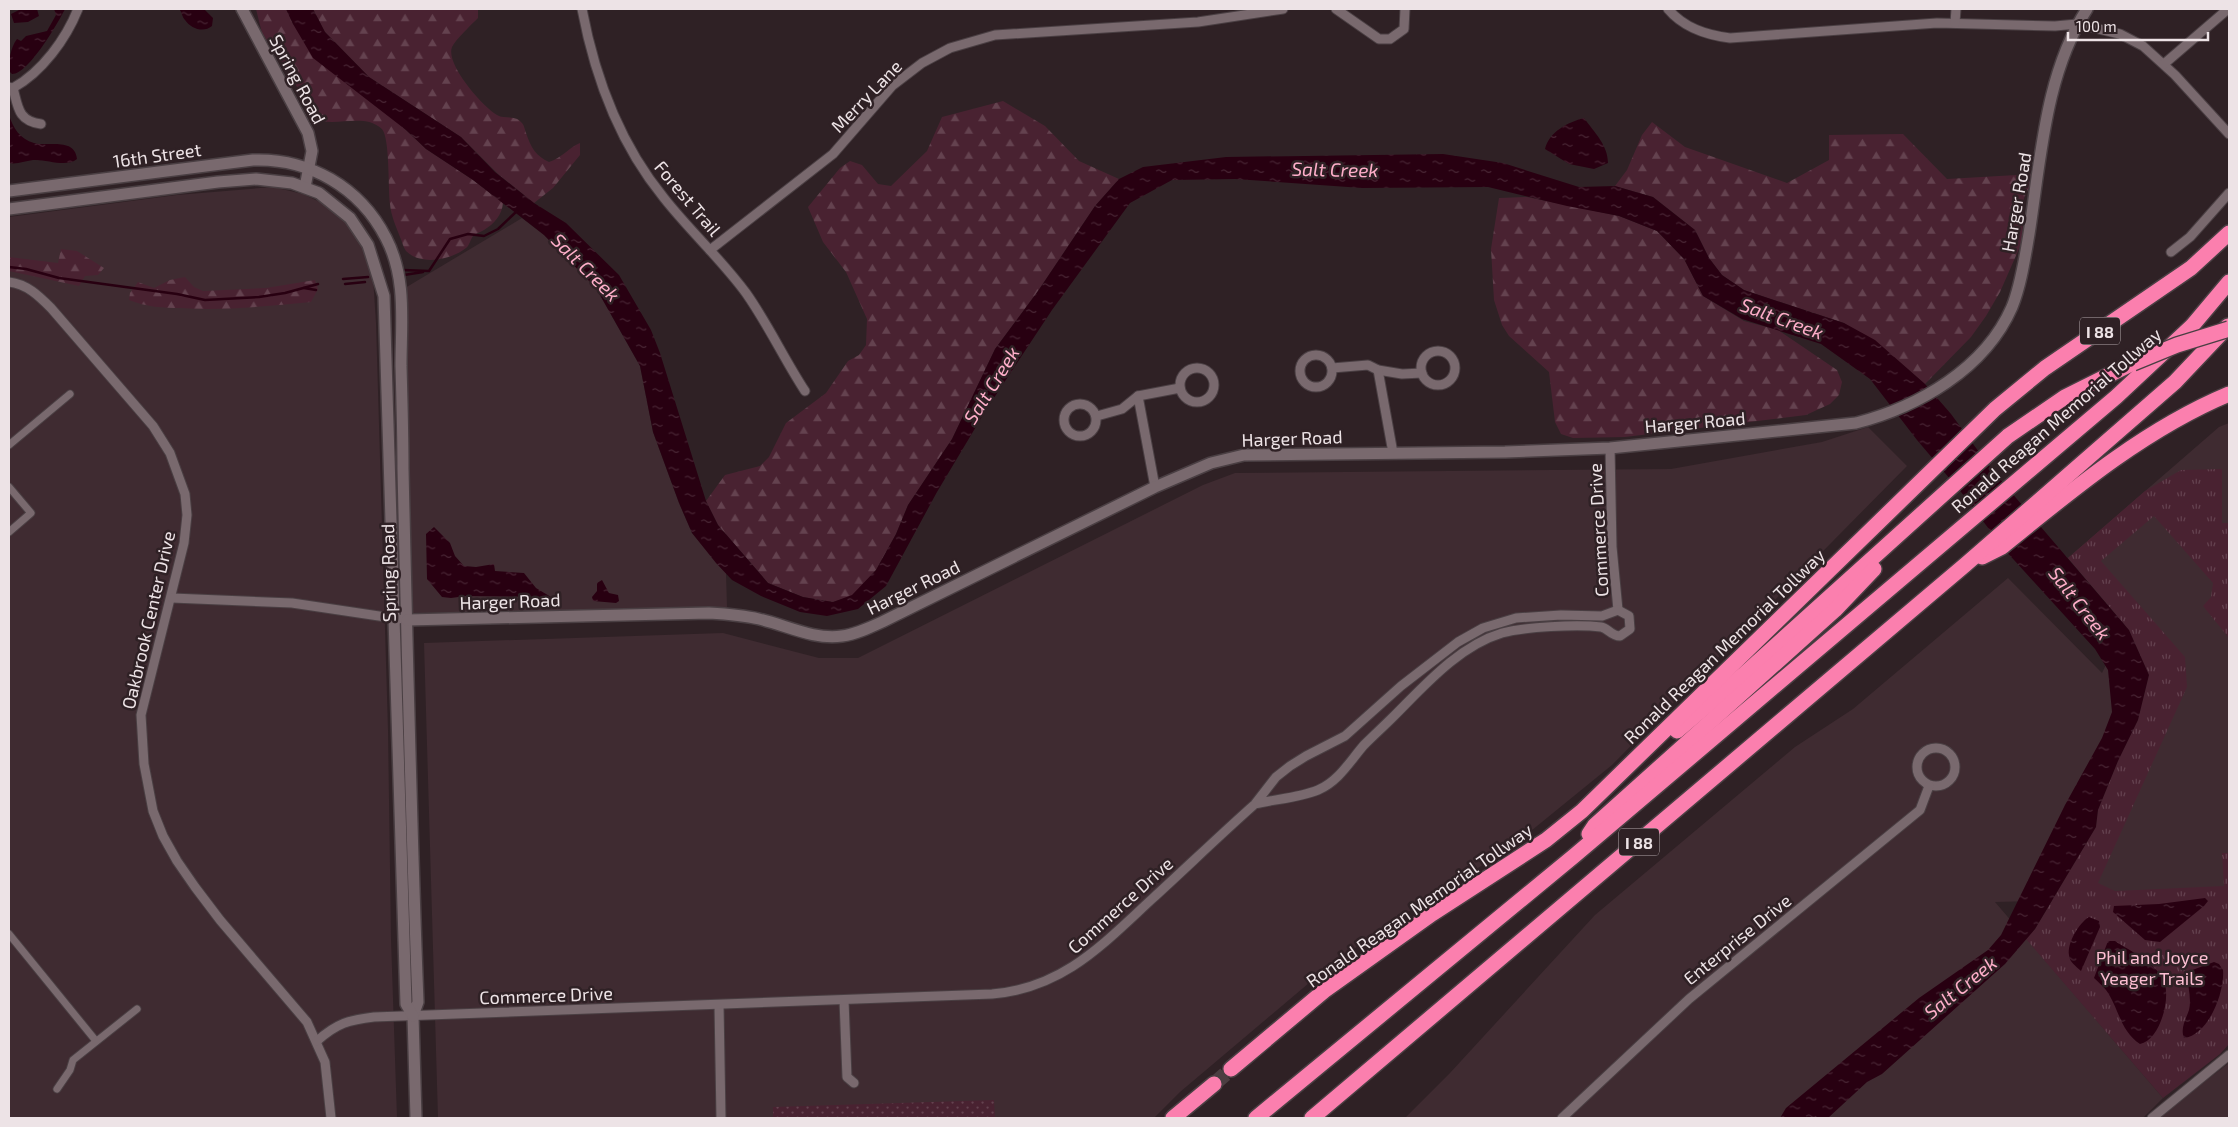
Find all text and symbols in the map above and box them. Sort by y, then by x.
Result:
scale bar [2068,10,2208,42]
text: 100 m [2076,17,2117,35]
street label: Spring Road [265,30,331,128]
street label: Merry Lane [826,55,906,137]
street label: 16th Street [111,138,203,172]
street label: Harger Road [1996,150,2036,254]
street label: Forest Trail [650,156,726,241]
water label: Salt Creek [1291,157,1379,181]
water label: Salt Creek [547,228,625,306]
water label: Salt Creek [1737,292,1827,344]
road number: I 88 [2080,318,2120,344]
street label: Ronald Reagan Memorial Tollway [1947,323,2166,517]
water label: Salt Creek [958,342,1024,428]
street label: Harger Road [1644,407,1746,437]
street label: Harger Road [1241,425,1343,451]
street label: Commerce Drive [1584,463,1612,597]
street label: Spring Road [376,524,400,622]
street label: Oakbrook Center Drive [117,529,179,711]
street label: Ronald Reagan Memorial Tollway [1619,544,1829,748]
street label: Harger Road [863,555,963,619]
water label: Salt Creek [2044,562,2116,644]
street label: Harger Road [459,588,561,614]
street label: Ronald Reagan Memorial Tollway [1302,818,1537,992]
road number: I 88 [1619,829,1659,856]
street label: Commerce Drive [1063,852,1177,958]
street label: Enterprise Drive [1679,889,1795,989]
park label: Phil and Joyce Yeager Trails [2096,946,2208,989]
water label: Salt Creek [1919,951,2001,1023]
street label: Commerce Drive [479,982,613,1008]

